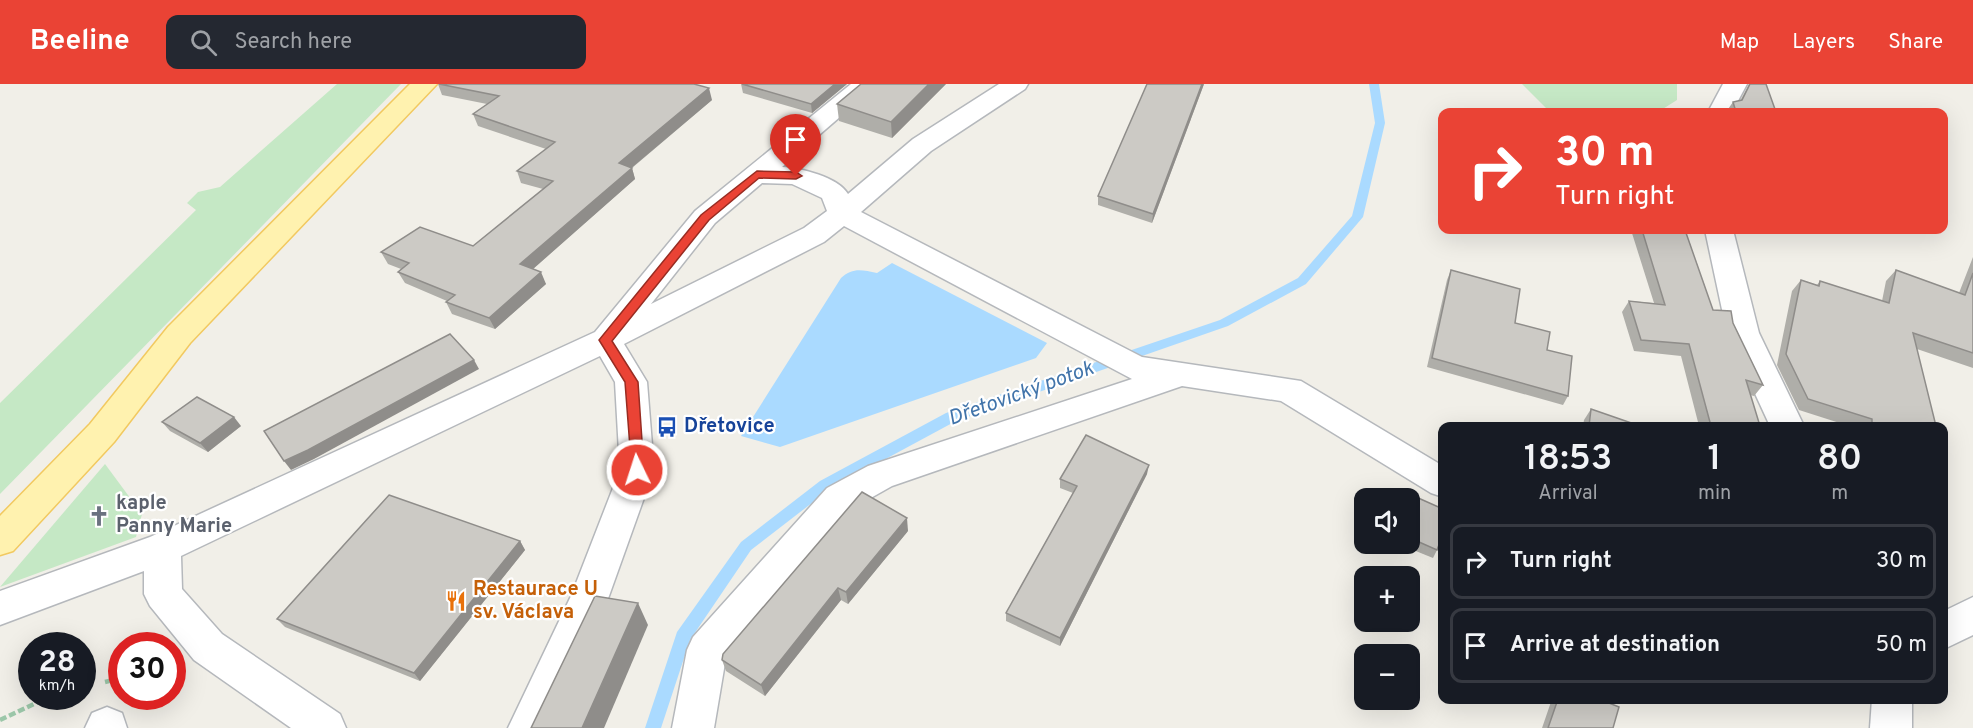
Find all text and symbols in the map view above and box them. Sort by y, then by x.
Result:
search box [166,15,586,69]
text: Beeline [30,24,130,60]
icon: search [187,26,220,59]
text: Search here [235,29,352,56]
text: Map [1720,29,1759,56]
text: Layers [1792,29,1855,56]
text: Share [1888,29,1943,56]
pin [770,114,821,176]
icon: arrive [779,123,812,156]
text: 30 m [1555,128,1654,181]
icon: right [1456,132,1534,210]
text: Turn right [1555,180,1674,214]
water label: Dřetovický potok [945,355,1098,433]
place label: Dřetovice [684,414,775,440]
bus stop icon: Dřetovice [655,415,679,439]
text: 18:53 [1524,437,1612,483]
text: 1 [1708,437,1722,483]
text: 80 [1817,437,1862,483]
position arrow [605,438,669,502]
text: Arrival [1538,481,1598,507]
text: min [1698,481,1731,507]
text: m [1831,481,1848,507]
map controls [1354,488,1420,710]
button: sound [1354,488,1420,554]
place label: kaple Panny Marie [116,491,232,540]
church icon: kaple Panny Marie [87,504,111,528]
icon: right [1459,545,1492,578]
text: Turn right [1510,548,1612,575]
text: 30 m [1876,548,1927,575]
button: + [1354,566,1420,632]
place label: Restaurace U sv. Václava [473,577,598,626]
restaurant icon: Restaurace U sv. Václava [444,589,468,613]
icon: arrive [1459,629,1492,662]
speed limit sign: 30 [108,632,186,710]
text: Arrive at destination [1510,632,1720,659]
text: 50 m [1875,632,1927,659]
button: − [1354,644,1420,710]
text: 28 [38,645,76,682]
text: km/h [39,677,75,696]

